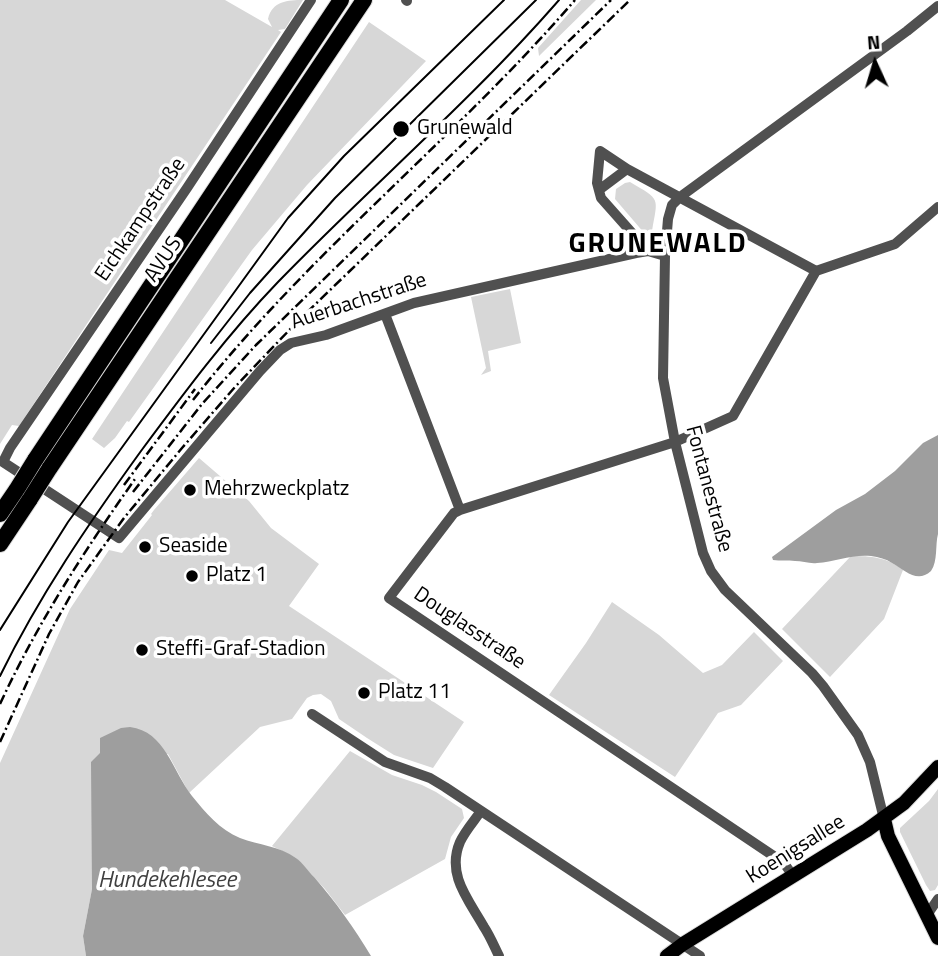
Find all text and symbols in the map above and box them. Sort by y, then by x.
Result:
text: N [866,27,881,56]
north arrow [840,28,910,98]
place label: Grunewald [417,116,513,142]
marker: Grunewald [391,119,411,139]
street label: Eichkampstraße [90,154,192,286]
district label: GRUNEWALD [570,228,746,262]
street label: AVUS [140,233,188,287]
street label: Auerbachstraße [288,268,430,336]
street label: Fontanestraße [679,423,737,555]
place label: Mehrzweckplatz [204,477,349,503]
marker: Mehrzweckplatz [182,482,198,498]
place label: Seaside [159,534,228,560]
marker: Seaside [137,539,153,555]
place label: Platz 1 [206,563,267,589]
marker: Platz 1 [184,568,200,584]
street label: Douglasstraße [408,582,530,676]
place label: Steffi-Graf-Stadion [156,637,325,663]
marker: Steffi-Graf-Stadion [134,642,150,658]
place label: Platz 11 [378,680,451,706]
marker: Platz 11 [356,685,372,701]
street label: Koenigsallee [742,810,850,890]
water label: Hundekehlesee [98,867,236,895]

